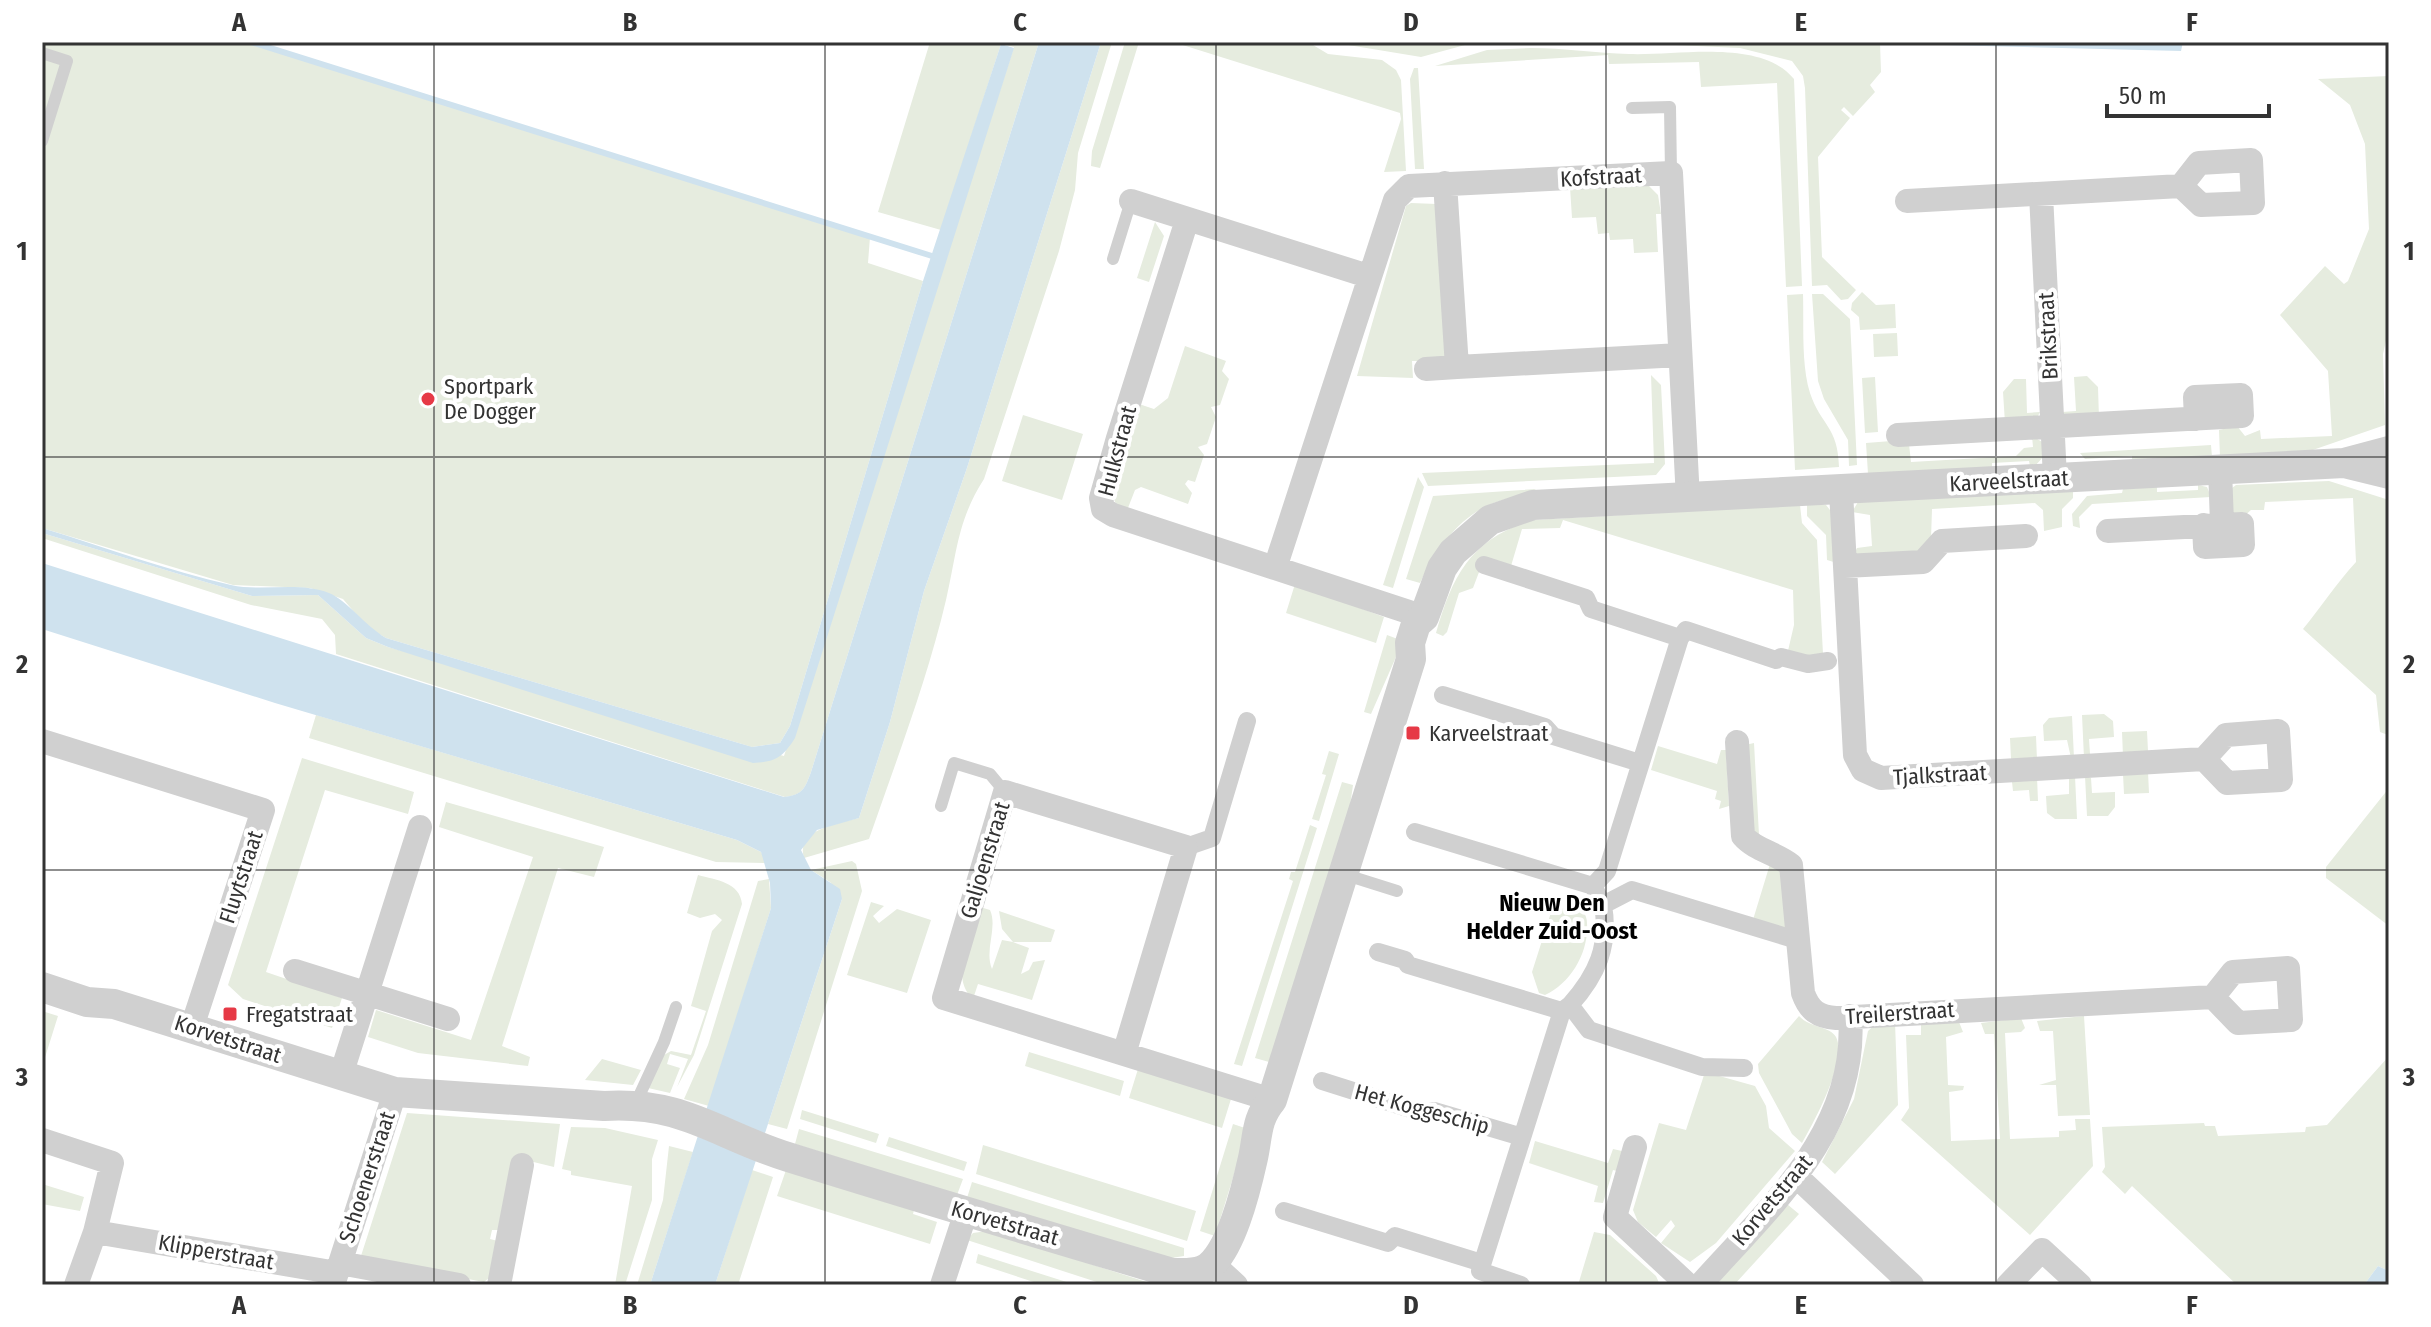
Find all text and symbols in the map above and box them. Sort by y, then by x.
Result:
text: A [231,7,247,38]
text: B [623,7,638,38]
text: C [1013,7,1027,38]
text: D [1403,7,1419,38]
text: E [1795,7,1807,38]
text: F [2186,7,2198,38]
scale bar [2107,68,2269,118]
text: 50 m [2119,82,2167,110]
street label: Kofstraat [1559,161,1643,193]
text: 1 [17,236,28,267]
text: 1 [2404,236,2415,267]
street label: Brikstraat [2032,291,2064,380]
place label: Sportpark De Dogger [444,373,536,425]
marker: Sportpark De Dogger [419,390,437,408]
street label: Hulkstraat [1092,402,1142,499]
street label: Karveelstraat [1949,464,2070,498]
text: 2 [15,649,28,680]
text: 2 [2402,649,2415,680]
place label: Karveelstraat [1429,720,1549,747]
marker: Karveelstraat [1404,724,1422,742]
street label: Tjalkstraat [1892,759,1988,791]
street label: Galjoenstraat [954,798,1016,922]
street label: Fluytstraat [213,826,269,927]
district label: Nieuw Den Helder Zuid-Oost [1466,889,1638,945]
street label: Treilerstraat [1845,996,1956,1030]
place label: Fregatstraat [246,1001,354,1028]
marker: Fregatstraat [221,1005,239,1023]
street label: Korvetstraat [171,1009,286,1069]
text: 3 [15,1062,28,1093]
text: 3 [2402,1062,2415,1093]
street label: Het Koggeschip [1352,1078,1492,1140]
street label: Schoenerstraat [333,1107,401,1246]
street label: Korvetstraat [1726,1148,1818,1251]
street label: Korvetstraat [948,1195,1063,1251]
street label: Klipperstraat [156,1229,277,1276]
text: A [231,1290,247,1321]
text: B [623,1290,638,1321]
text: C [1013,1290,1027,1321]
text: D [1403,1290,1419,1321]
text: E [1795,1290,1807,1321]
text: F [2186,1290,2198,1321]

